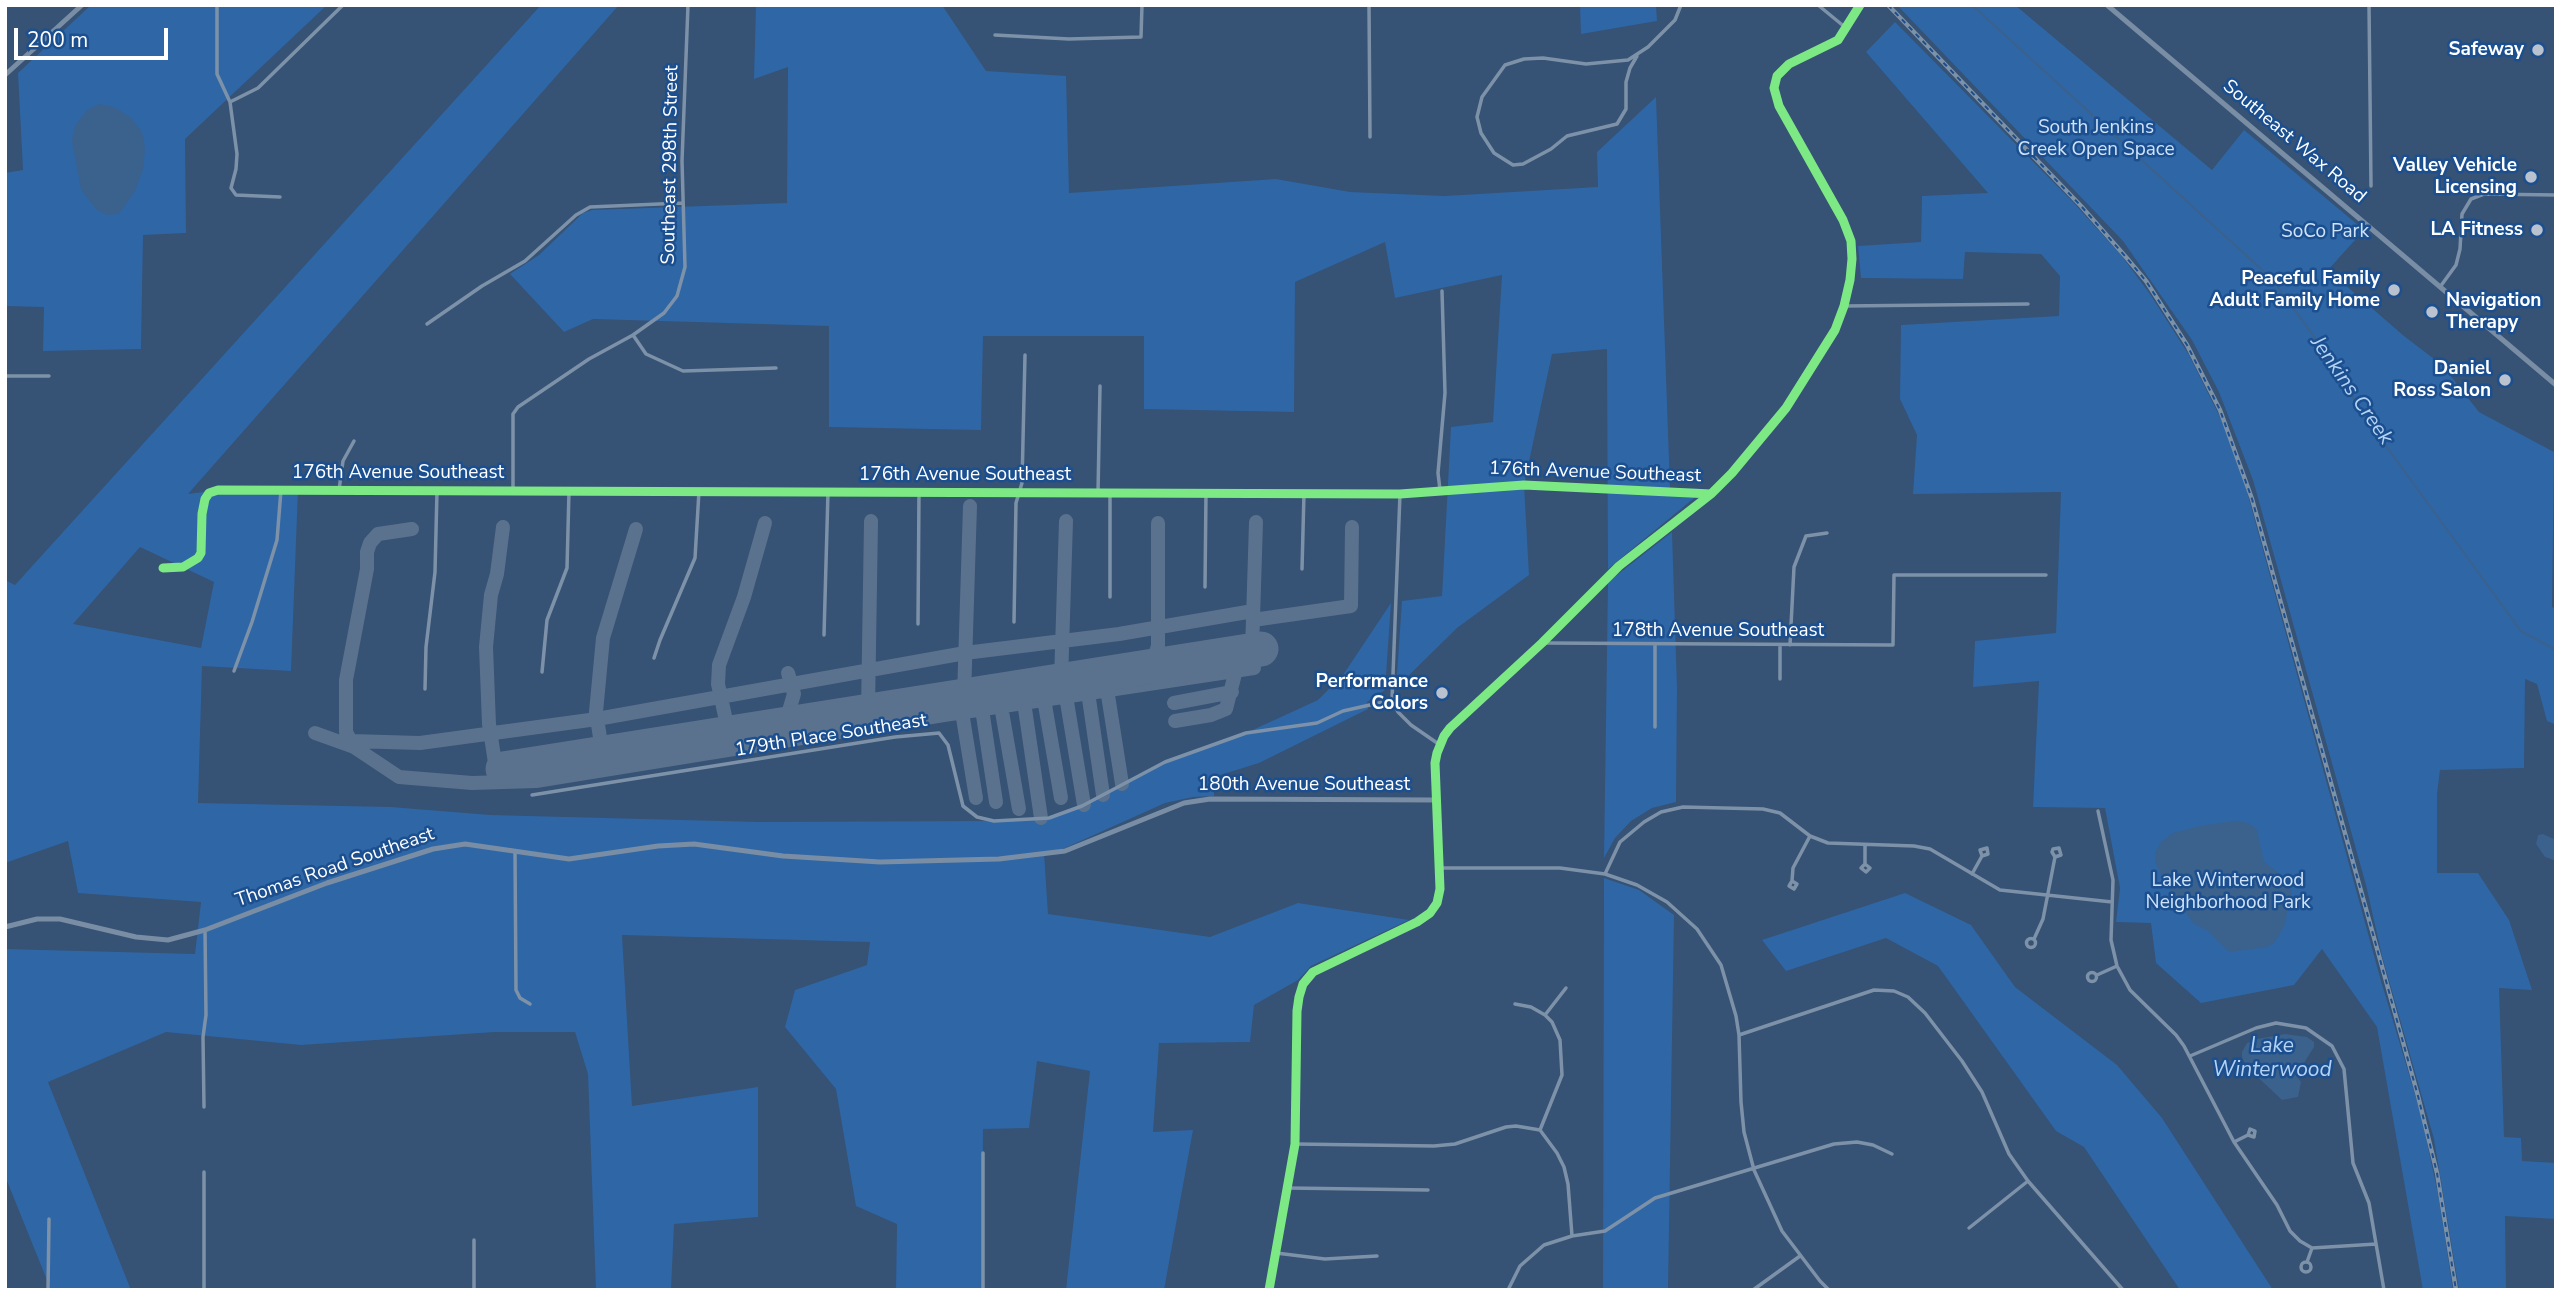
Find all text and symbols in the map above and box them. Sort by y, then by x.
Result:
scale bar [18,14,172,58]
text: 200 m [27,26,88,54]
place label: Safeway [2448,39,2524,61]
marker: Safeway [2530,42,2546,58]
street label: Southeast 298th Street [658,65,684,265]
street label: Southeast Wax Road [2218,75,2370,209]
park label: South Jenkins Creek Open Space [2017,117,2175,161]
place label: Valley Vehicle Licensing [2393,155,2517,199]
marker: Valley Vehicle Licensing [2523,169,2539,185]
place label: LA Fitness [2431,219,2523,241]
park label: SoCo Park [2281,221,2369,243]
marker: LA Fitness [2529,222,2545,238]
place label: Peaceful Family Adult Family Home [2210,268,2380,312]
marker: Peaceful Family Adult Family Home [2386,282,2402,298]
place label: Navigation Therapy [2446,290,2541,334]
marker: Navigation Therapy [2424,304,2440,320]
water label: Jenkins Creek [2304,332,2398,450]
place label: Daniel Ross Salon [2393,358,2491,402]
marker: Daniel Ross Salon [2497,372,2513,388]
street label: 176th Avenue Southeast [1489,458,1701,488]
street label: 176th Avenue Southeast [292,462,504,484]
street label: 176th Avenue Southeast [859,464,1071,486]
street label: 178th Avenue Southeast [1612,620,1824,642]
place label: Performance Colors [1316,671,1428,715]
marker: Performance Colors [1434,685,1450,701]
street label: 179th Place Southeast [733,710,929,762]
street label: 180th Avenue Southeast [1198,774,1410,796]
street label: Thomas Road Southeast [233,823,437,913]
park label: Lake Winterwood Neighborhood Park [2146,870,2310,914]
water label: Lake Winterwood [2212,1034,2332,1084]

